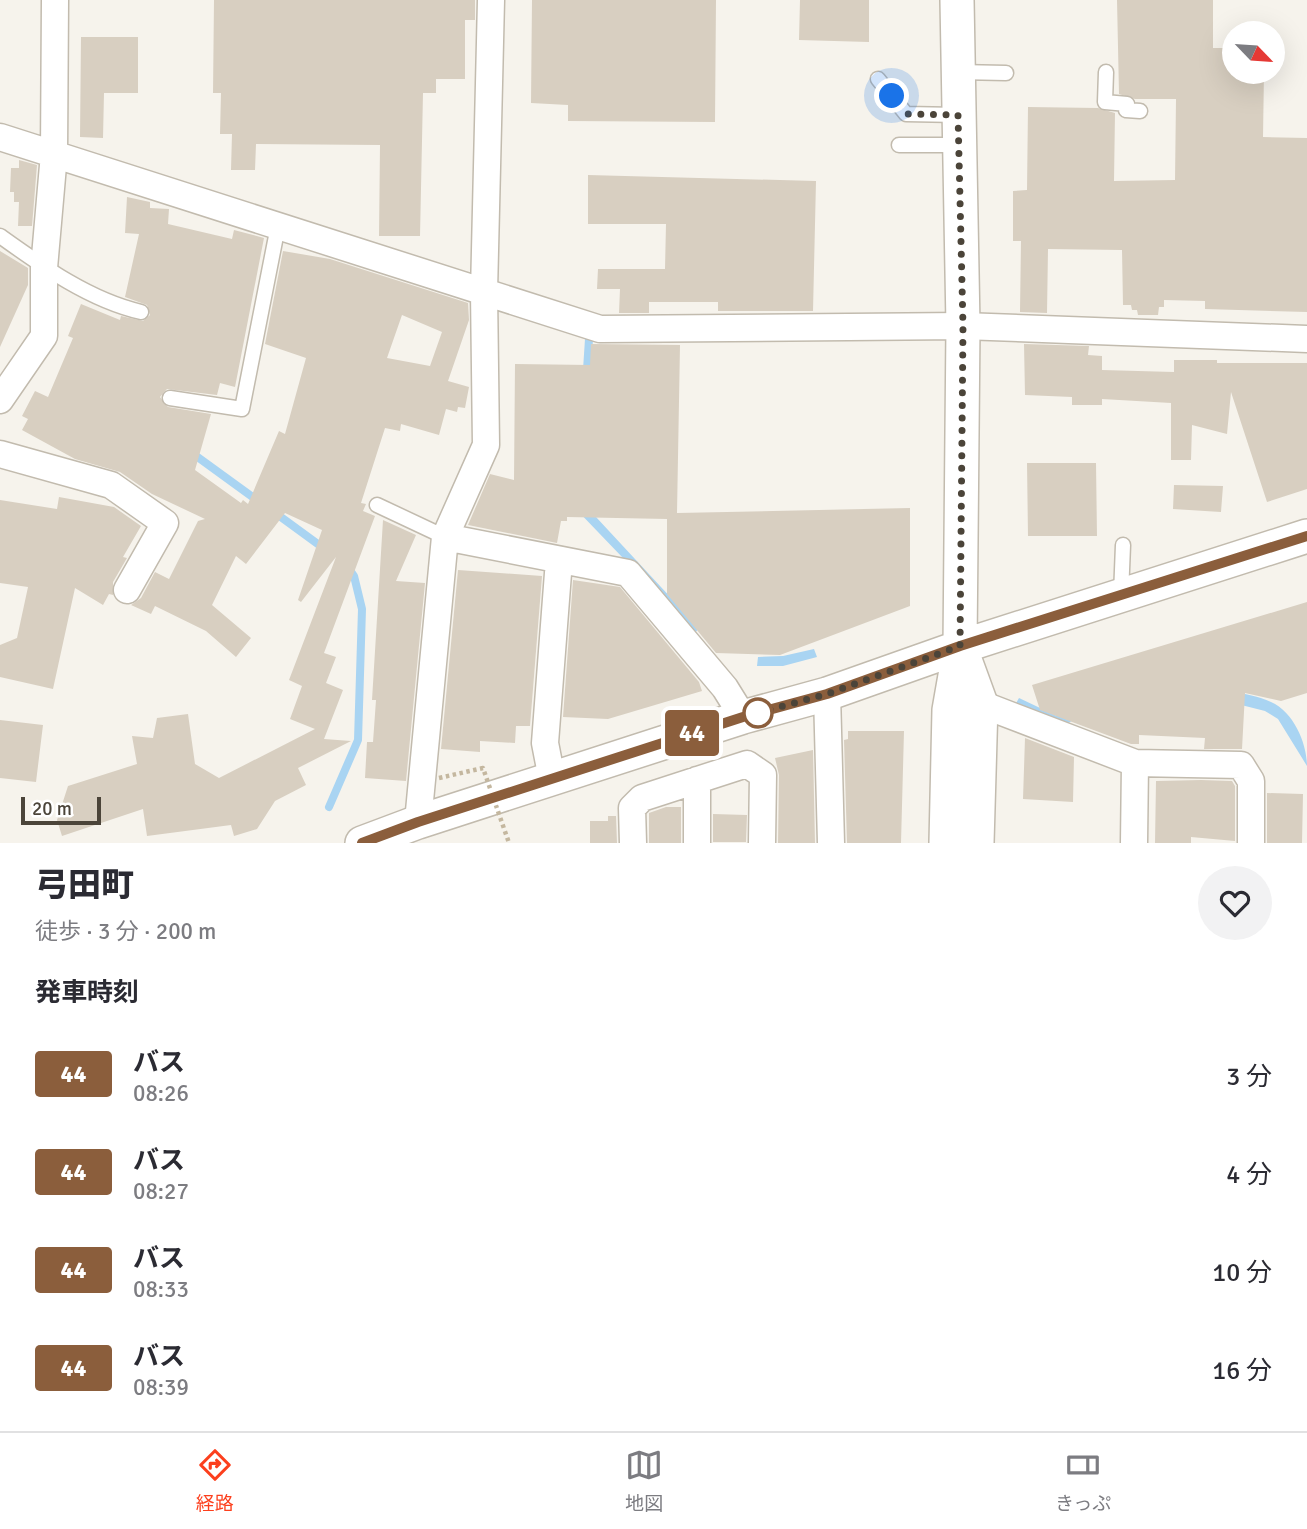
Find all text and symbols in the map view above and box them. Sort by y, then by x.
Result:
north arrow [1222,21,1284,84]
map controls [1222,21,1285,84]
your location [874,78,909,113]
unlabelled marker [743,698,773,728]
line badge: 44 [660,710,724,756]
text: 44 [679,718,705,748]
scale bar [21,794,102,826]
text: 20 m [32,797,72,821]
text: 弓田町 [35,865,134,906]
button: heart [1198,866,1272,940]
text: 徒歩 · 3 分 · 200 m [35,917,216,946]
text: 発車時刻 [35,977,139,1009]
text: バス [133,1047,185,1079]
text: 44 [61,1059,86,1089]
text: 3 分 [1226,1061,1272,1093]
text: 08:26 [133,1079,189,1108]
text: バス [133,1145,185,1177]
text: 44 [61,1157,86,1187]
text: 4 分 [1226,1159,1272,1191]
text: 08:27 [133,1177,189,1206]
text: バス [133,1243,185,1275]
text: 44 [61,1255,86,1285]
text: 10 分 [1212,1257,1272,1289]
text: 08:33 [133,1275,189,1304]
text: バス [133,1341,185,1373]
text: 44 [61,1353,86,1383]
text: 16 分 [1212,1355,1272,1387]
text: 08:39 [133,1373,189,1402]
tab: 経路 [196,1446,234,1516]
tab: 地図 [625,1446,663,1516]
tab: きっぷ [1055,1446,1111,1516]

